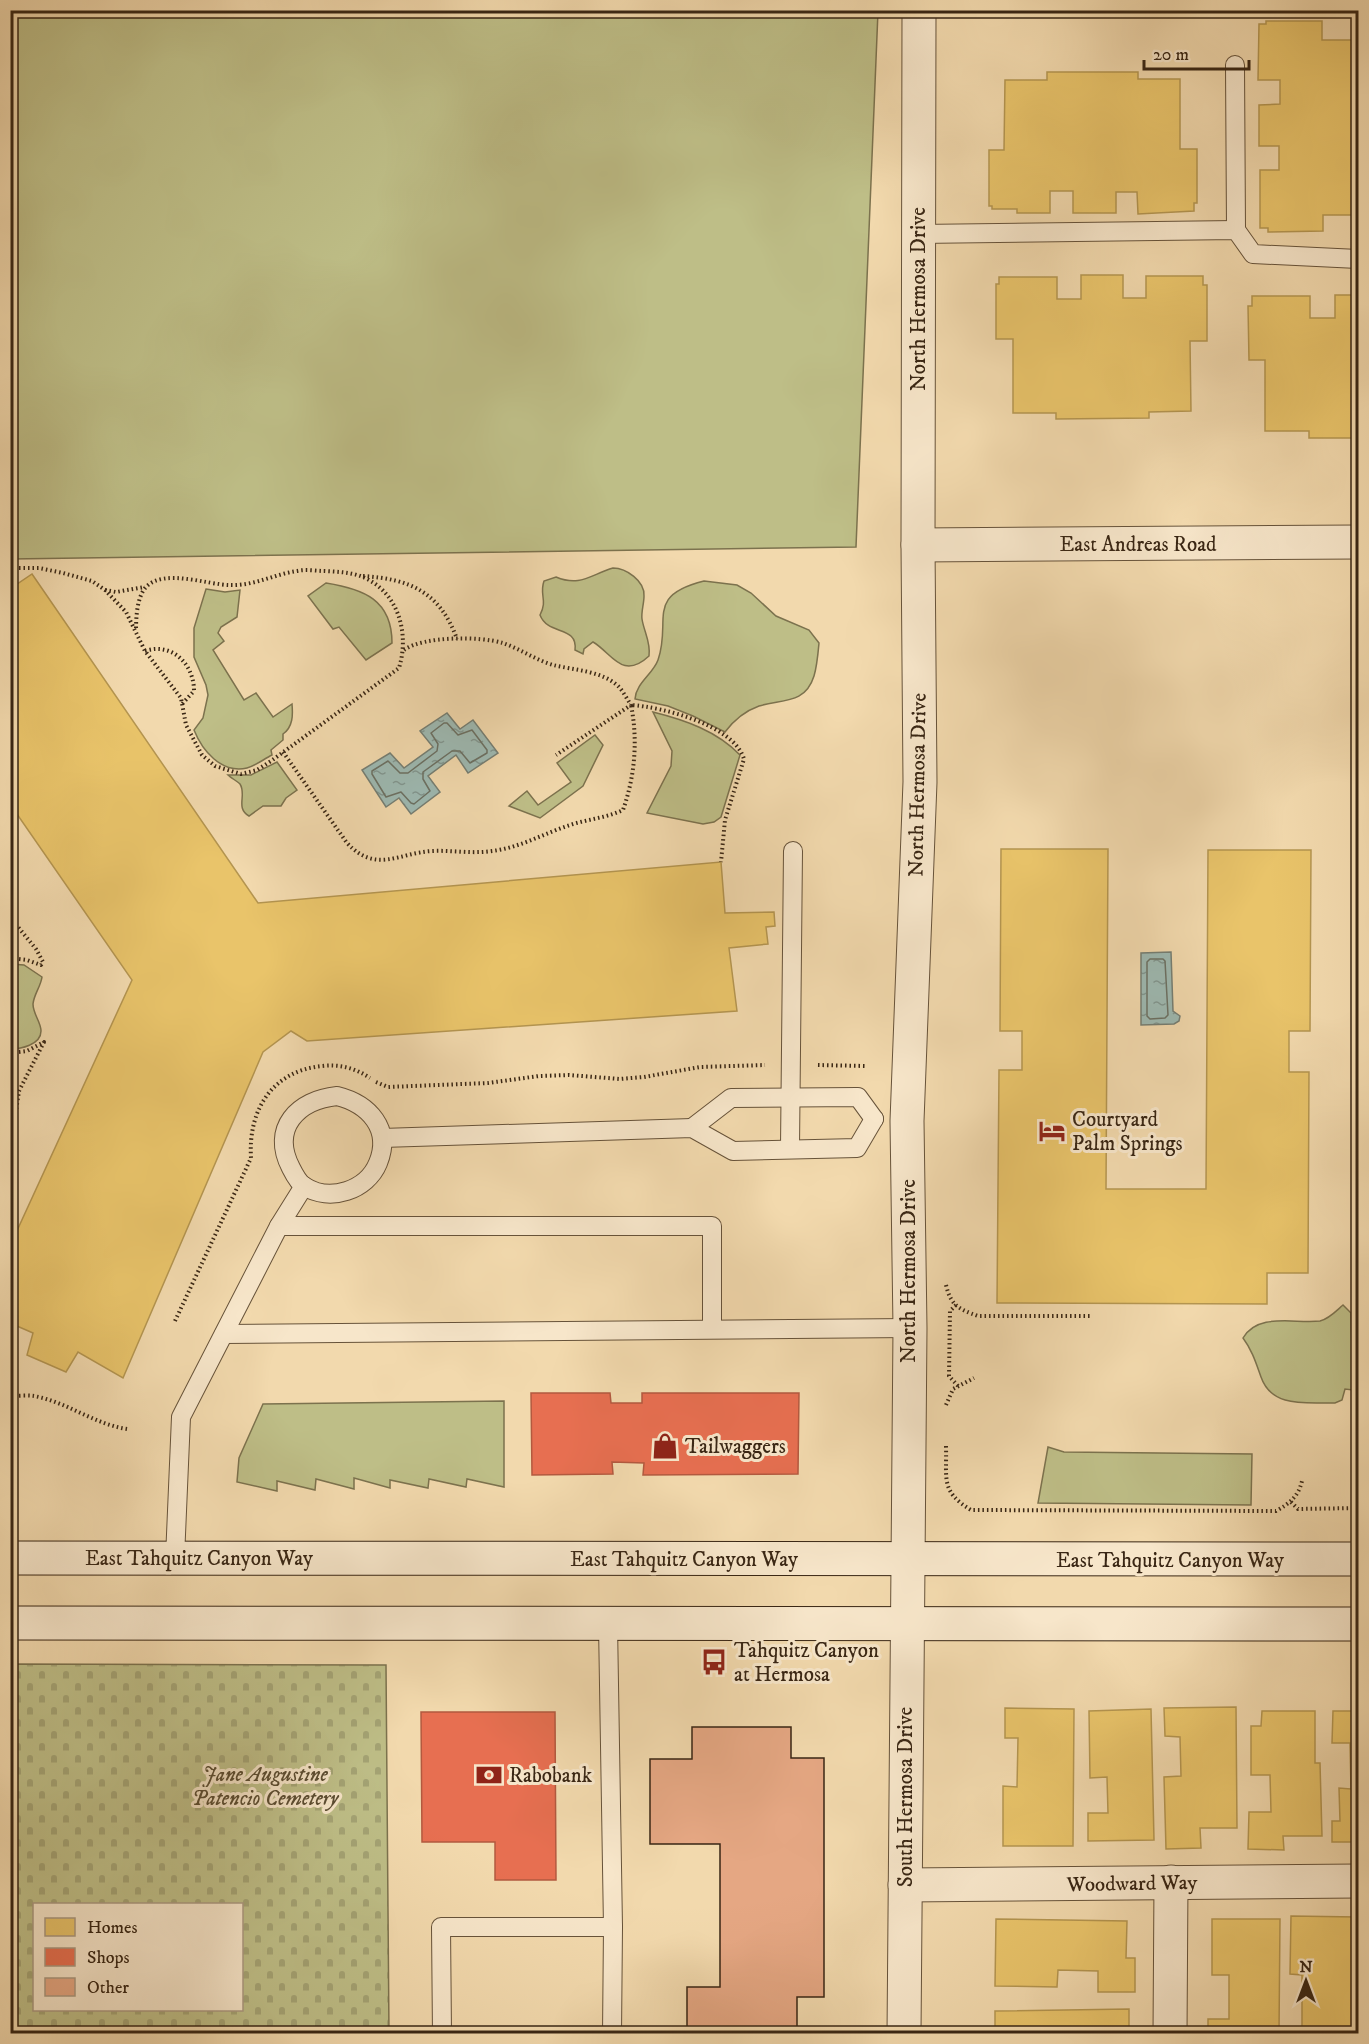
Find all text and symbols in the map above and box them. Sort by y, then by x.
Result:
scale bar [1144,33,1249,71]
text: 20 m [1153,44,1189,66]
street label: North Hermosa Drive [906,207,932,391]
street label: East Andreas Road [1059,532,1217,558]
street label: North Hermosa Drive [903,693,933,877]
place label: Courtyard Palm Springs [1072,1107,1183,1157]
hotel icon: Courtyard Palm Springs [1037,1116,1067,1146]
street label: North Hermosa Drive [896,1179,922,1363]
shop icon: Tailwaggers [650,1431,680,1461]
place label: Tailwaggers [685,1434,786,1460]
street label: East Tahquitz Canyon Way [85,1546,314,1572]
street label: East Tahquitz Canyon Way [570,1547,799,1573]
street label: East Tahquitz Canyon Way [1056,1548,1285,1574]
place label: Tahquitz Canyon at Hermosa [734,1638,879,1688]
bus stop icon: Tahquitz Canyon at Hermosa [699,1647,729,1677]
street label: South Hermosa Drive [893,1706,919,1887]
bank icon: Rabobank [474,1760,504,1790]
park label: Jane Augustine Patencio Cemetery [192,1762,340,1812]
place label: Rabobank [509,1763,593,1789]
street label: Woodward Way [1065,1870,1199,1898]
legend [33,1903,243,2011]
text: Homes [87,1917,138,1939]
text: Shops [87,1947,130,1969]
north arrow [1276,1951,1336,2011]
text: N [1299,1957,1313,1977]
text: Other [87,1977,129,1999]

